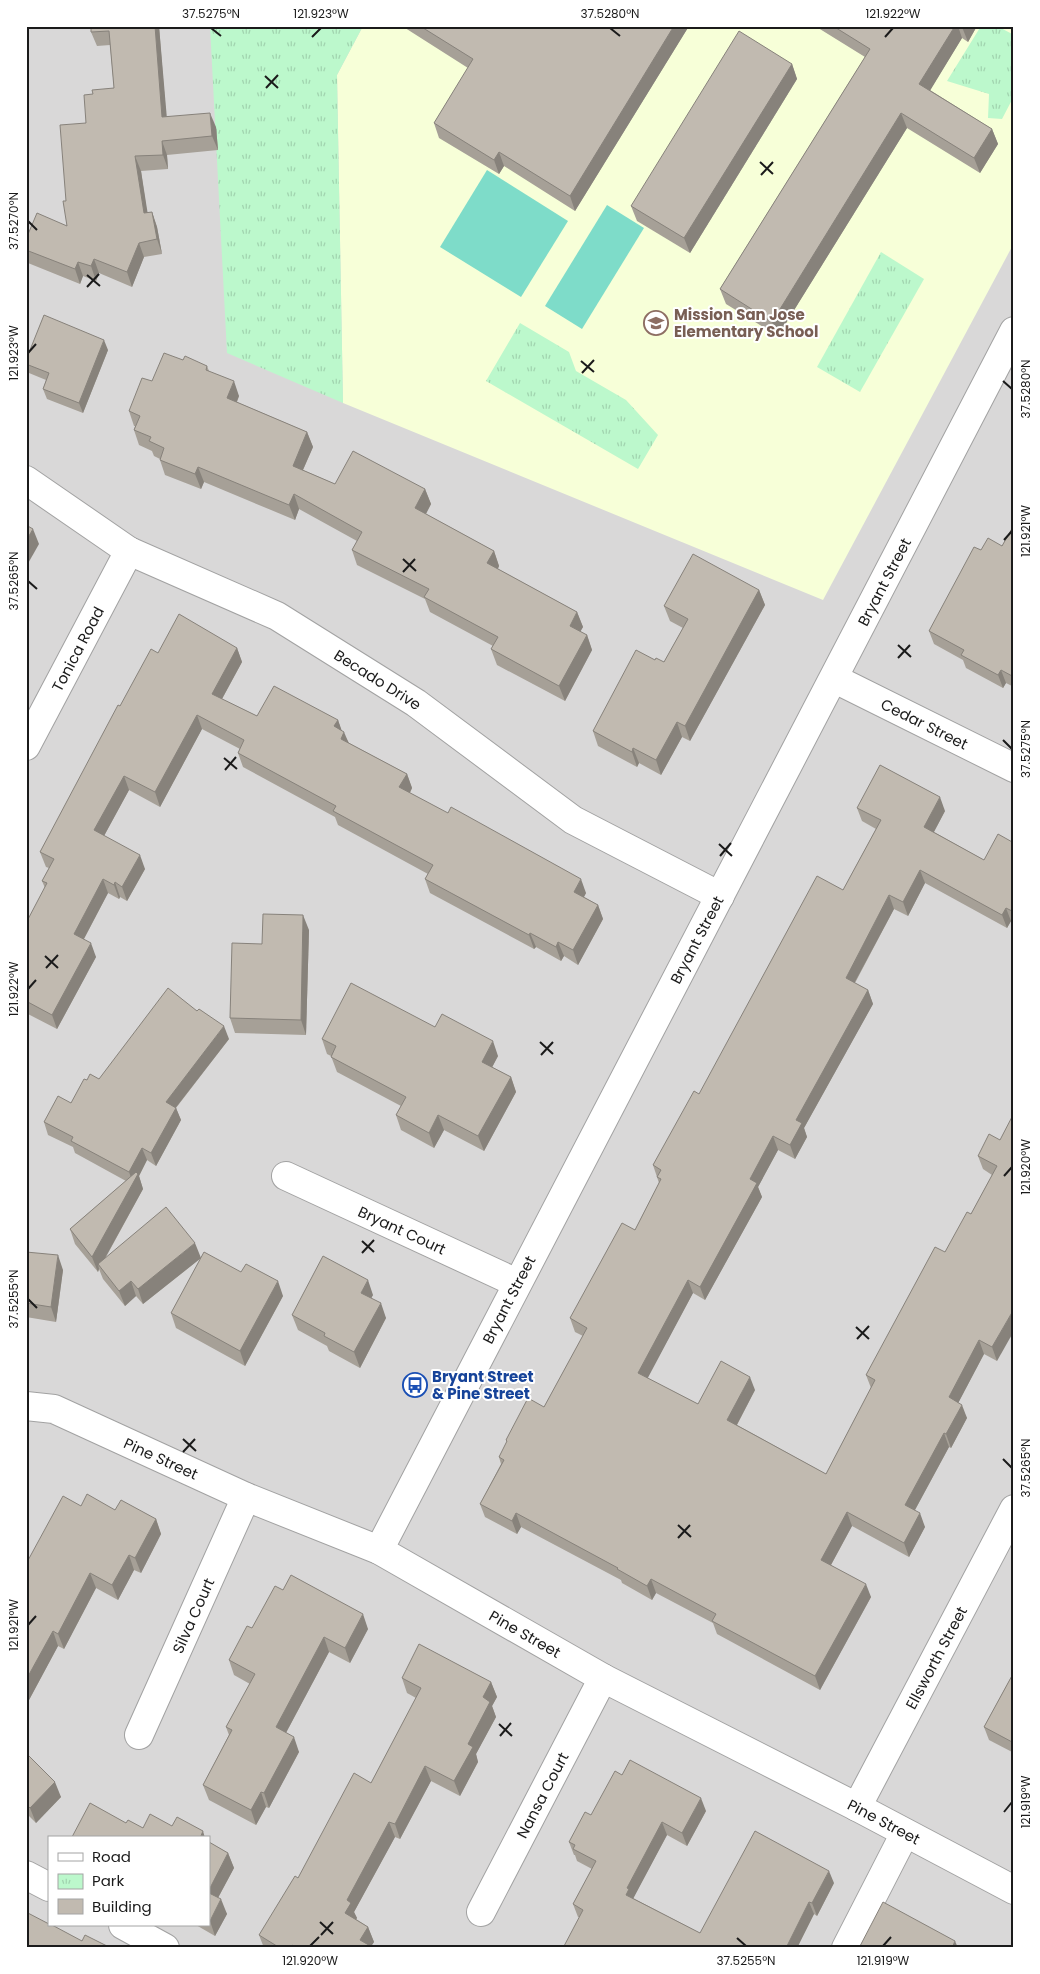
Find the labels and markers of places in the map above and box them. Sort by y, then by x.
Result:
place label: Mission San Jose Elementary School [674,304,818,342]
school or university icon: Mission San Jose Elementary School [643,310,669,336]
place label: Bryant Street & Pine Street [432,1366,534,1404]
bus stop icon: Bryant Street & Pine Street [402,1372,428,1398]

